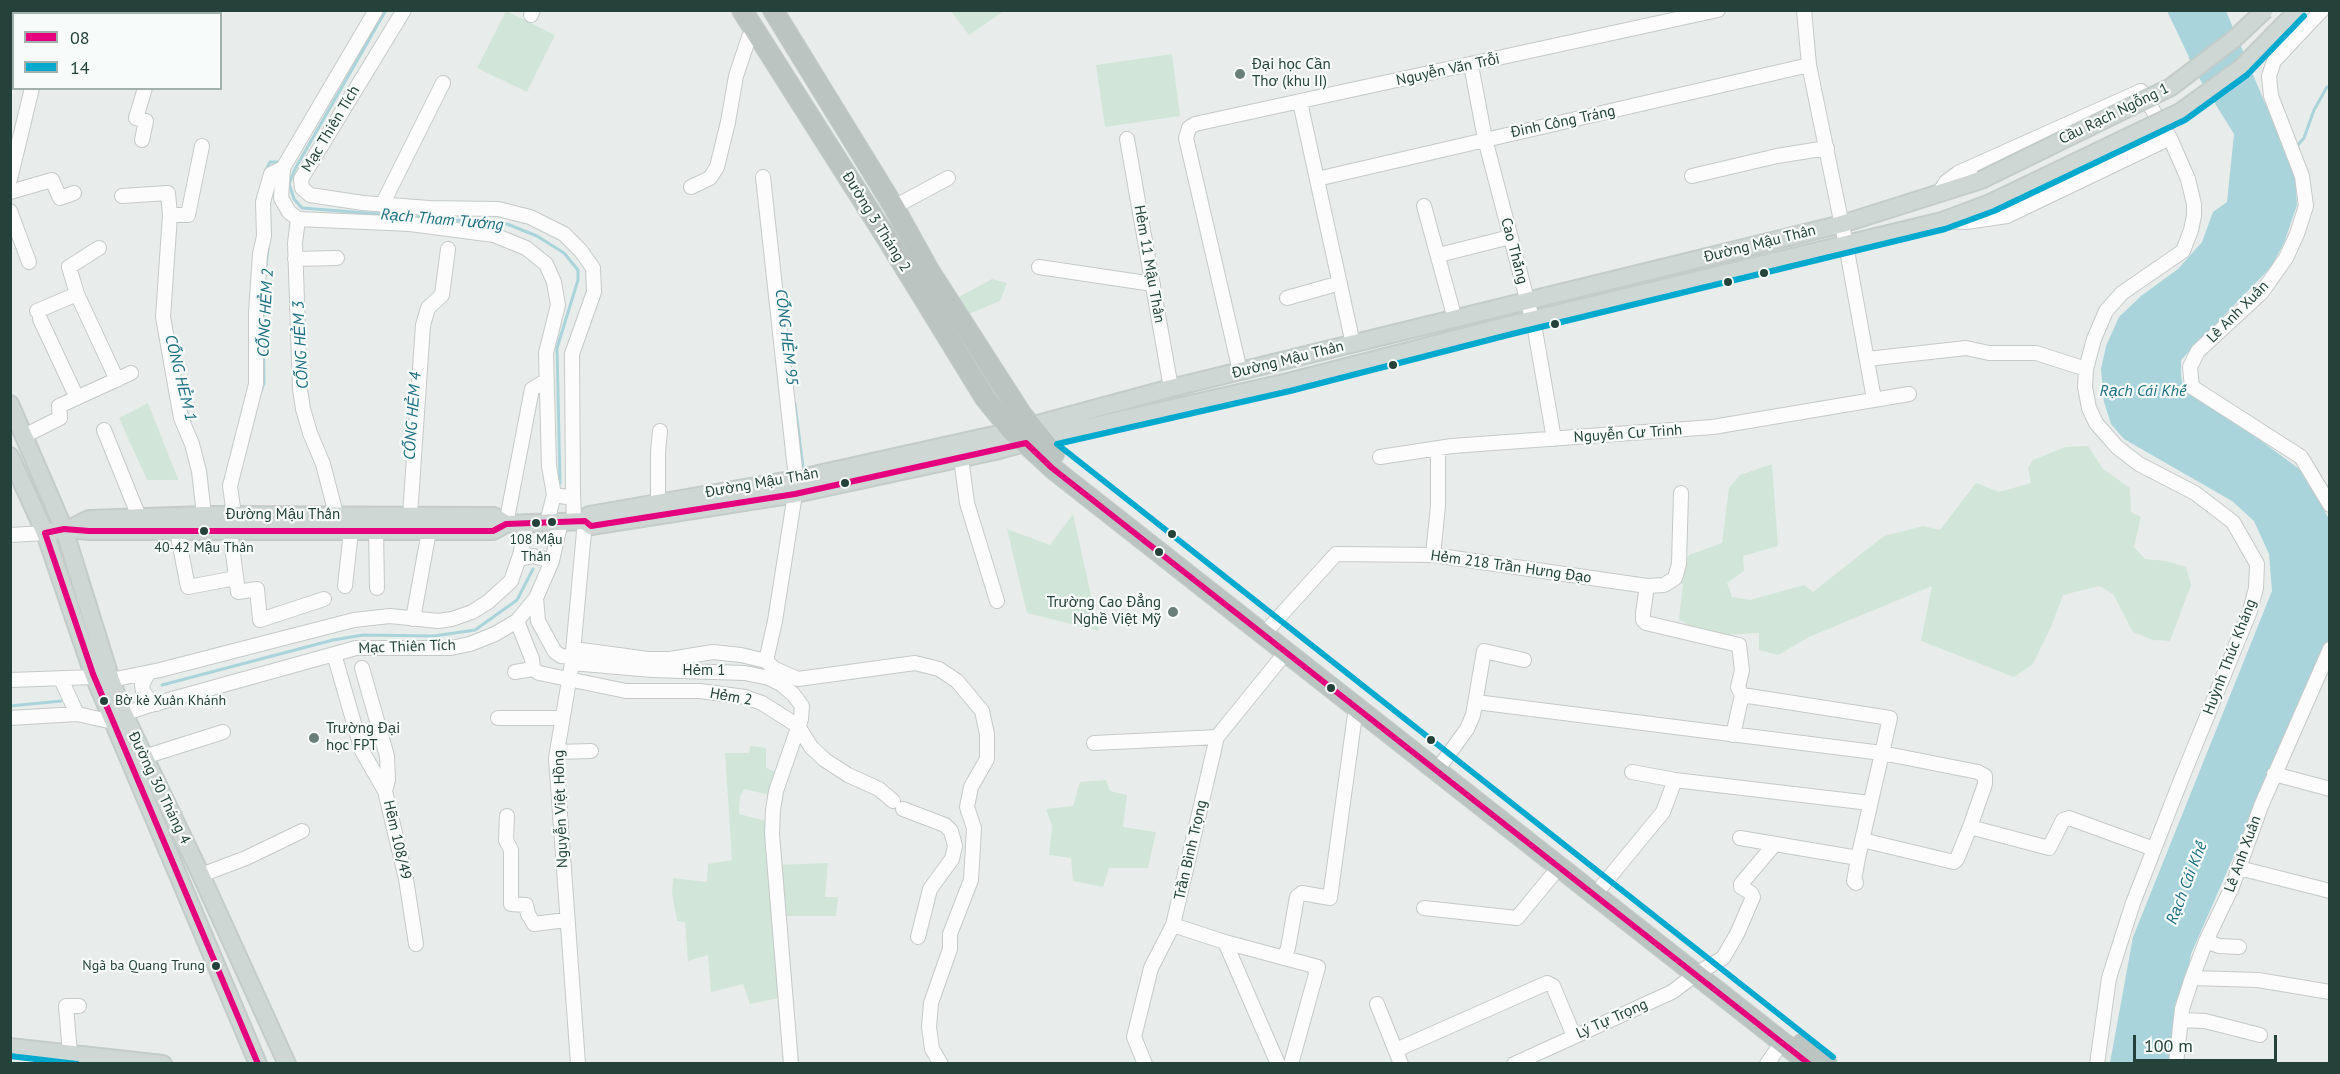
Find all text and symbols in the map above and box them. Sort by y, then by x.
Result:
legend [12,12,222,90]
text: 08 [70,26,90,49]
street label: Nguyễn Văn Trỗi [1395,50,1501,90]
text: 14 [70,56,90,79]
place label: Đại học Cần Thơ (khu II) [1252,56,1331,91]
marker: Đại học Cần Thơ (khu II) [1233,67,1247,81]
street label: Cầu Rạch Ngỗng 1 [2056,80,2172,148]
street label: Mạc Thiên Tích [298,83,364,175]
street label: Đinh Công Tráng [1509,102,1617,142]
street label: Đường 3 Tháng 2 [838,169,914,275]
street label: Hẻm 11 Mậu Thân [1130,204,1168,324]
water label: Rạch Tham Tướng [380,205,504,235]
street label: Cao Thắng [1497,216,1531,286]
street label: Đường Mậu Thân [1702,221,1818,267]
unlabelled marker [1758,267,1770,279]
water label: CỐNG HẺM 2 [254,268,278,358]
unlabelled marker [1722,276,1734,288]
street label: Lê Anh Xuân [2203,277,2273,347]
water label: CỐNG HẺM 95 [771,288,801,386]
water label: CỐNG HẺM 3 [289,300,313,390]
unlabelled marker [1549,318,1561,330]
water label: CỐNG HẺM 1 [160,333,200,423]
street label: Đường Mậu Thân [1230,337,1346,383]
unlabelled marker [1387,359,1399,371]
water label: CỐNG HẺM 4 [400,371,426,461]
water label: Rạch Cái Khế [2100,381,2186,401]
street label: Nguyễn Cư Trinh [1573,421,1683,447]
street label: Đường Mậu Thân [704,464,820,502]
unlabelled marker [839,477,851,489]
street label: Đường Mậu Thân [226,506,340,524]
unlabelled marker [546,516,558,528]
marker: 108 Mậu Thân [530,517,542,529]
marker: 40-42 Mậu Thân [198,525,210,537]
unlabelled marker [1166,528,1178,540]
place label: 108 Mậu Thân [509,532,563,564]
place label: 40-42 Mậu Thân [154,540,254,556]
unlabelled marker [1153,546,1165,558]
street label: Hẻm 218 Trần Hưng Đạo [1429,547,1593,587]
place label: Trường Cao Đẳng Nghề Việt Mỹ [1047,594,1161,629]
street label: Huỳnh Thúc Kháng [2200,597,2260,717]
marker: Trường Cao Đẳng Nghề Việt Mỹ [1166,605,1180,619]
street label: Mạc Thiên Tích [358,636,456,658]
street label: Hẻm 1 [683,662,725,680]
unlabelled marker [1325,682,1337,694]
street label: Hẻm 2 [708,684,754,710]
place label: Bờ kè Xuân Khánh [115,693,226,709]
marker: Bờ kè Xuân Khánh [98,695,110,707]
place label: Trường Đại học FPT [326,720,400,755]
street label: Đường 30 Tháng 4 [124,729,194,847]
marker: Trường Đại học FPT [307,731,321,745]
unlabelled marker [1425,734,1437,746]
street label: Nguyễn Việt Hồng [550,750,572,868]
street label: Trần Bình Trọng [1171,798,1211,902]
street label: Hẽm 108/49 [379,799,415,881]
street label: Lê Anh Xuân [2221,813,2265,895]
water label: Rạch Cái Khế [2162,839,2212,927]
place label: Ngã ba Quang Trung [82,958,205,974]
marker: Ngã ba Quang Trung [210,960,222,972]
street label: Lý Tự Trọng [1574,995,1650,1043]
scale bar [2136,1023,2280,1061]
text: 100 m [2144,1034,2193,1057]

